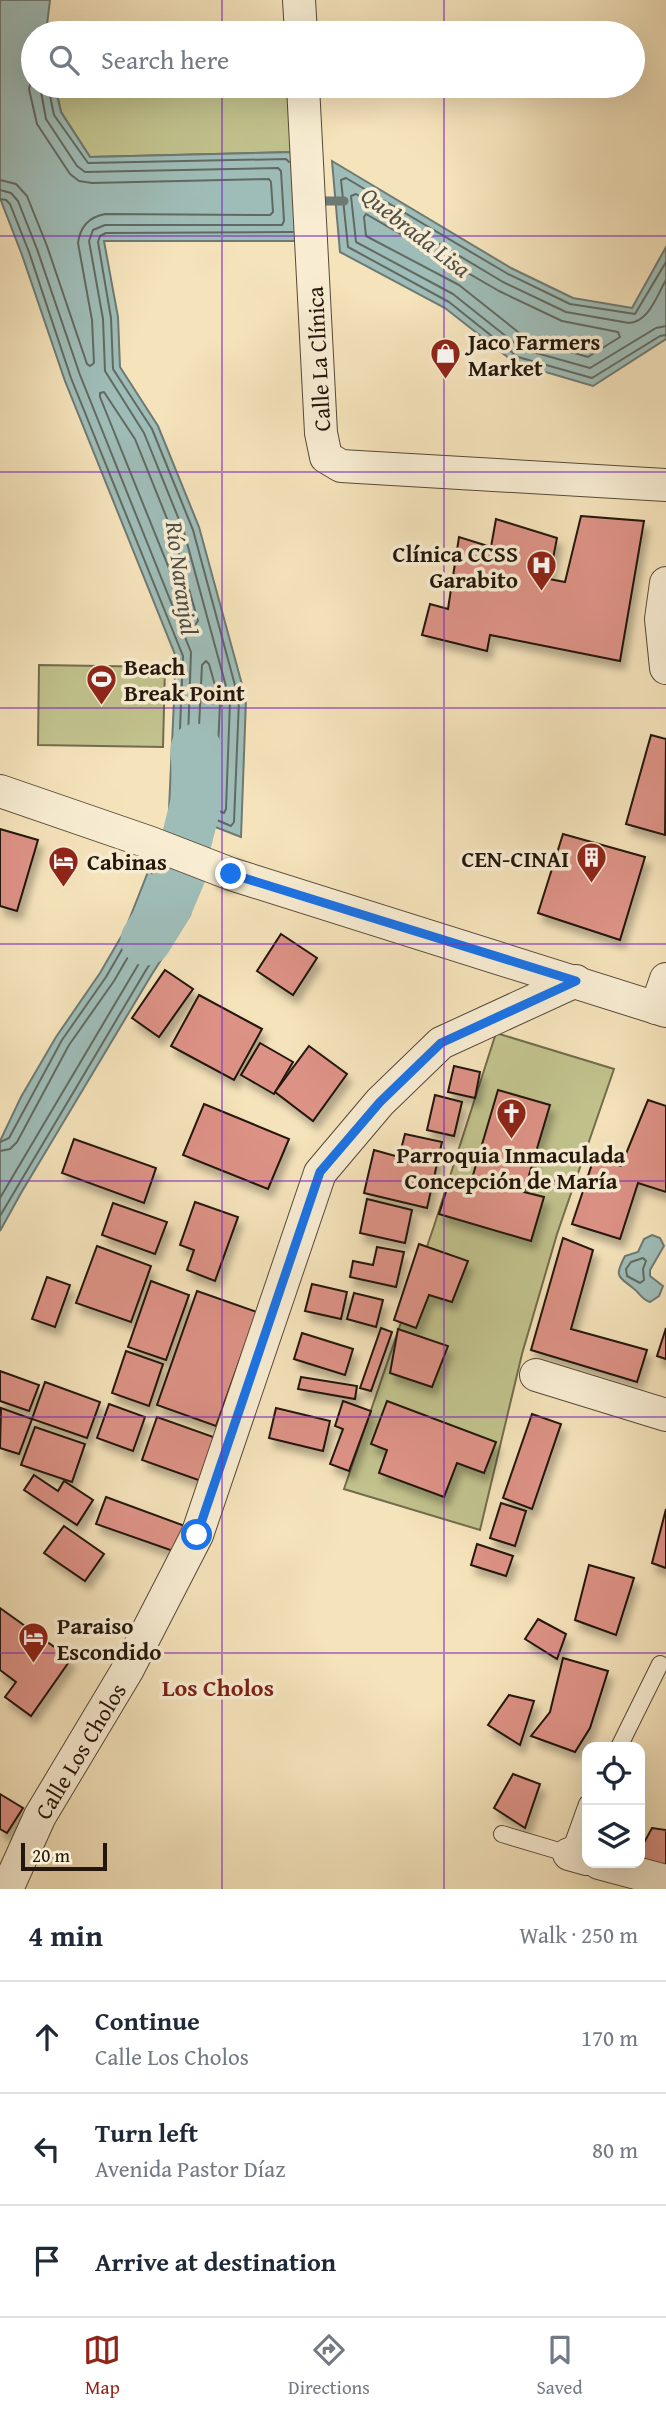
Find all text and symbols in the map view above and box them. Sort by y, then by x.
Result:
search box [21,21,645,98]
text: Search here [101,40,229,79]
icon: search [45,41,83,79]
water label: Quebrada Lisa [354,178,478,286]
street label: Calle La Clínica [298,286,338,432]
place label: Jaco Farmers Market [464,325,601,384]
shop icon: Jaco Farmers Market [428,337,462,381]
water label: Río Naranjal [157,518,207,637]
place label: Clínica CCSS Garabito [392,537,518,596]
hospital icon: Clínica CCSS Garabito [524,549,558,593]
place label: Beach Break Point [124,650,245,709]
sports icon: Beach Break Point [84,662,118,706]
building icon: CEN-CINAI [575,841,609,885]
place label: CEN-CINAI [461,842,569,875]
hotel icon: Cabinas [47,844,81,888]
place label: Cabinas [87,845,167,878]
route end [215,858,246,889]
church icon: Parroquia Inmaculada Concepción de María [494,1096,528,1140]
place label: Parroquia Inmaculada Concepción de María [397,1138,626,1197]
route start [181,1519,212,1550]
place label: Paraiso Escondido [57,1609,161,1668]
hotel icon: Paraiso Escondido [17,1621,51,1665]
district label: Los Cholos [162,1670,274,1705]
street label: Calle Los Cholos [26,1677,134,1825]
map controls [582,1742,645,1868]
button: locate [582,1742,645,1805]
button: layers [582,1805,645,1868]
scale bar [21,1840,107,1872]
text: 20 m [32,1841,70,1869]
text: 4 min [28,1913,103,1957]
text: Walk · 250 m [519,1918,638,1951]
text: Continue [95,2001,200,2040]
icon: ahead [28,2018,66,2056]
text: 170 m [581,2021,638,2054]
text: Calle Los Cholos [95,2040,249,2073]
text: Turn left [95,2113,198,2152]
icon: left [28,2130,66,2168]
text: 80 m [592,2133,638,2166]
text: Avenida Pastor Díaz [95,2152,285,2185]
icon: arrive [28,2242,66,2280]
text: Arrive at destination [95,2242,336,2281]
tab: Map [83,2331,121,2401]
tab: Directions [288,2331,370,2401]
tab: Saved [537,2331,583,2401]

